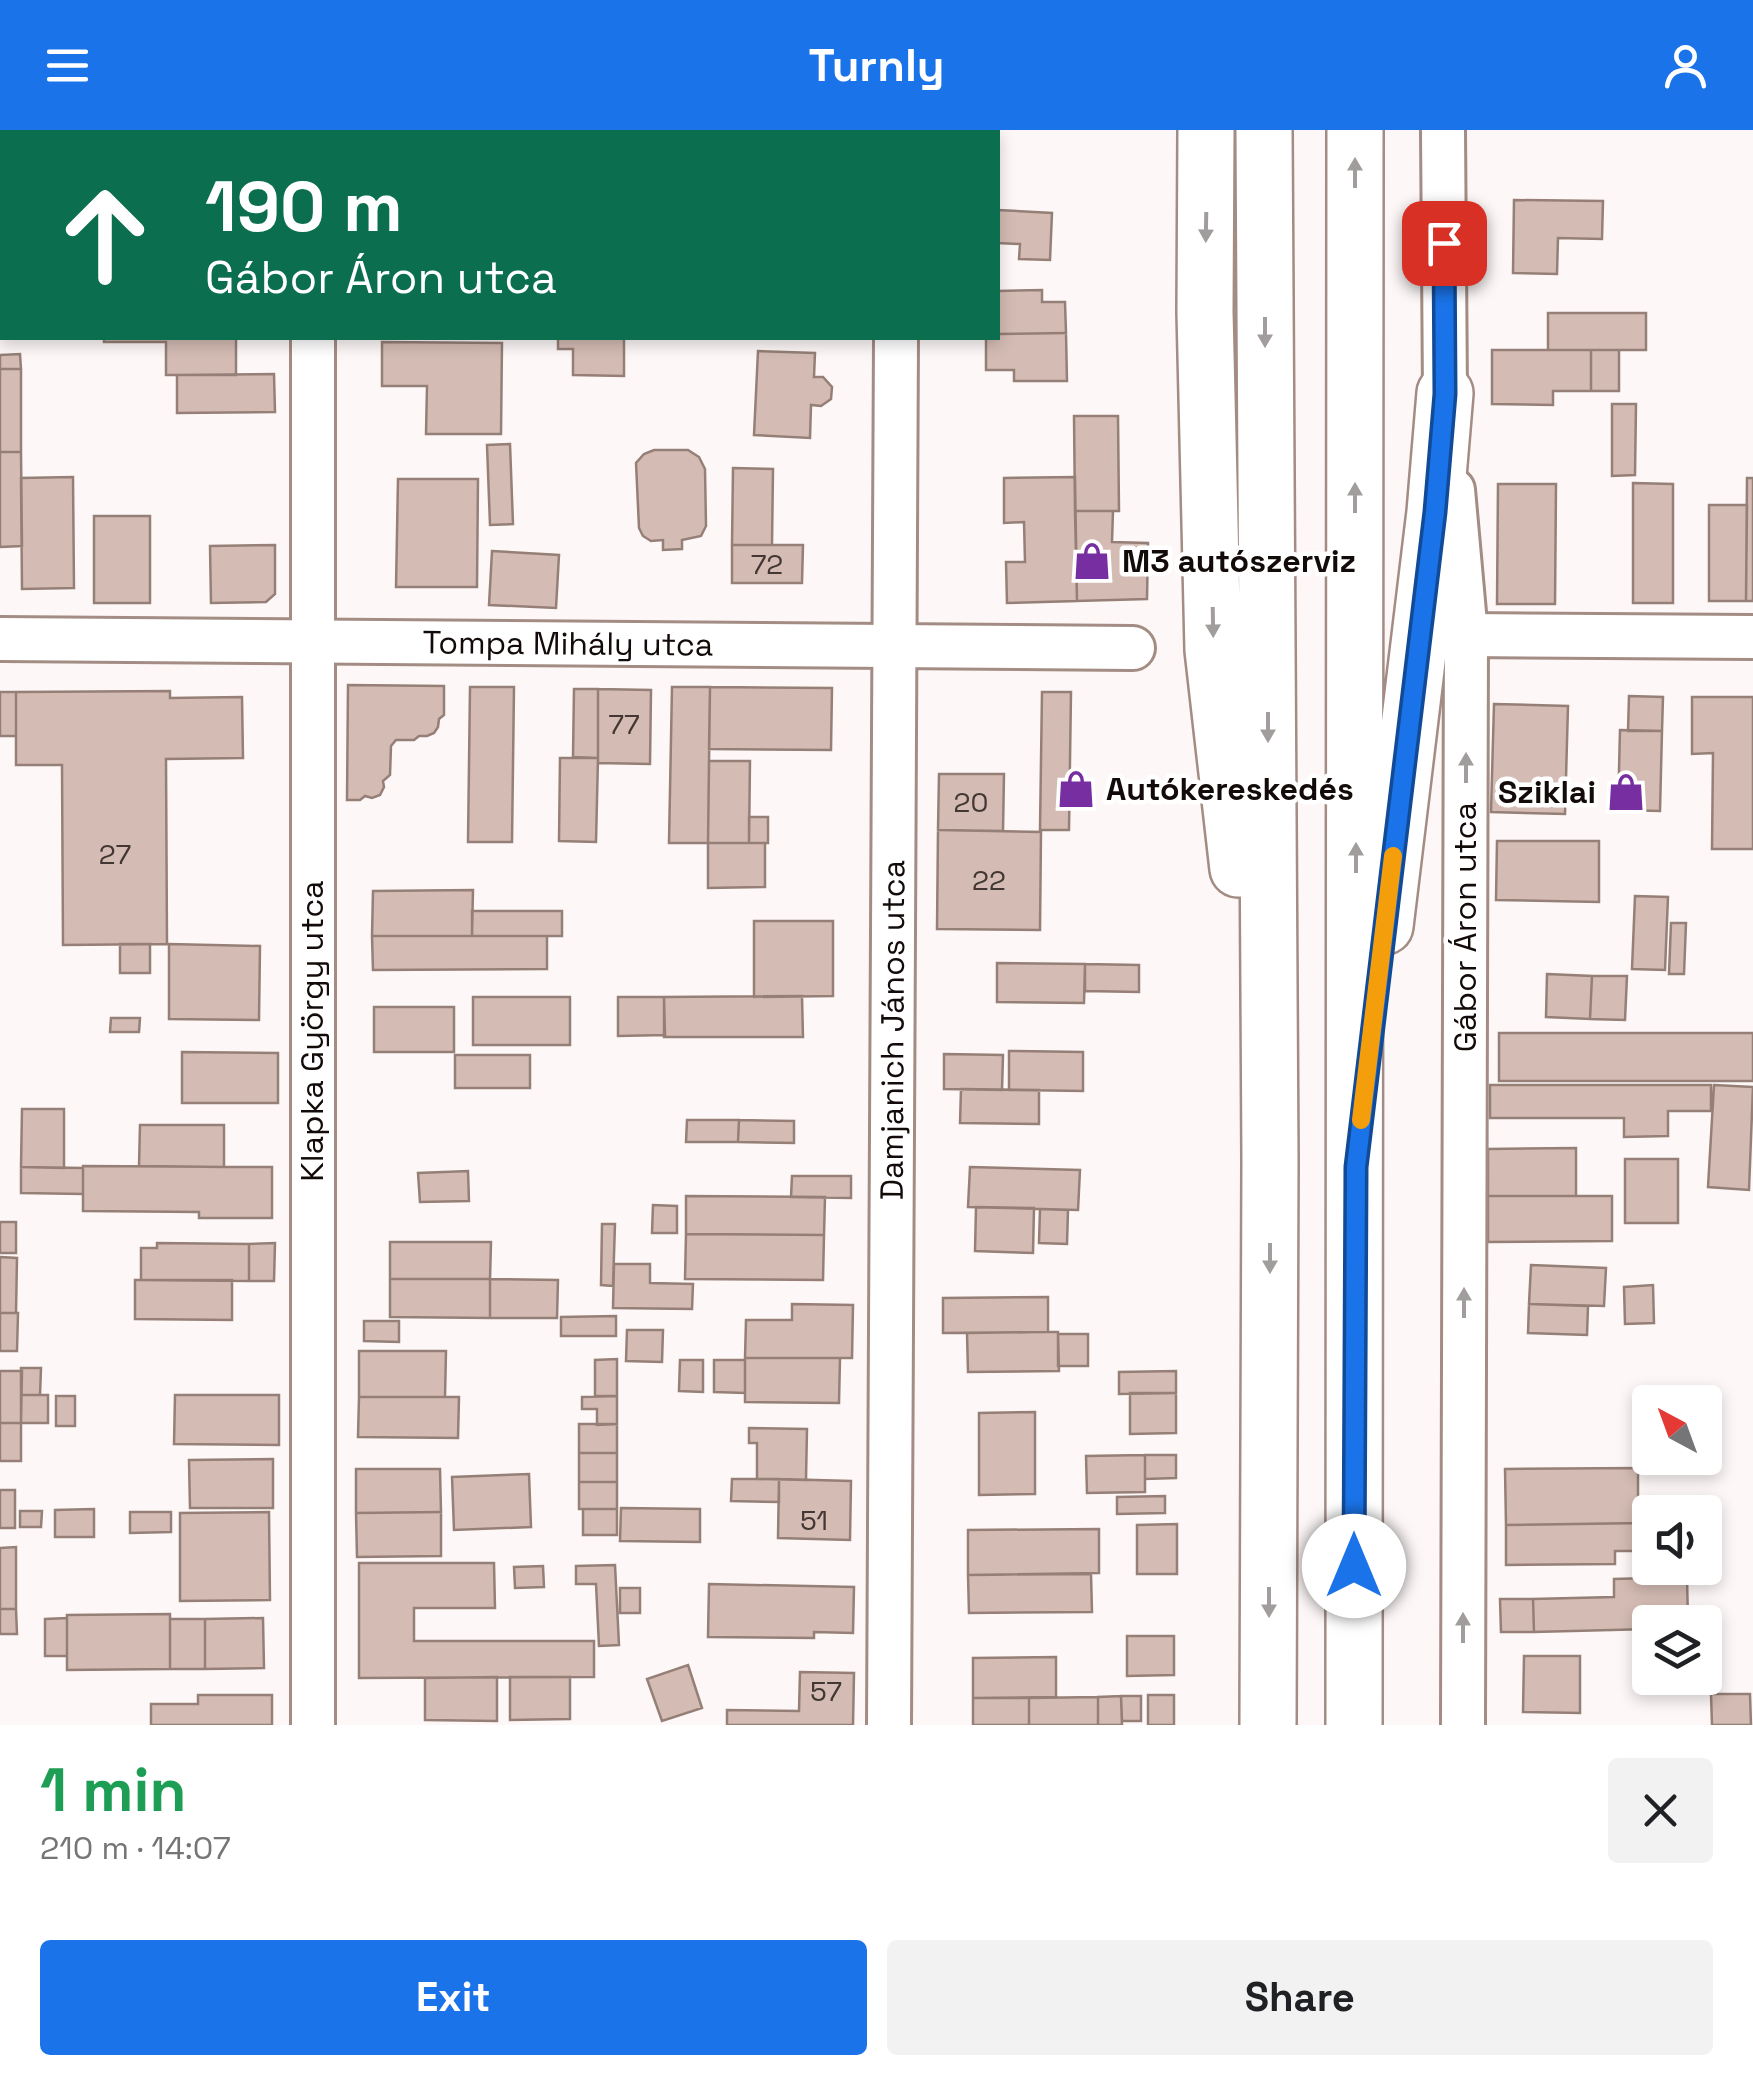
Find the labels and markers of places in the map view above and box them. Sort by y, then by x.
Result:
pin [1402,201,1487,286]
shop icon: M3 autószerviz [1071,540,1113,582]
place label: M3 autószerviz [1122,541,1356,581]
shop icon: Autókereskedés [1055,768,1097,810]
place label: Autókereskedés [1106,769,1354,809]
shop icon: Sziklai [1605,771,1647,813]
place label: Sziklai [1498,772,1596,812]

